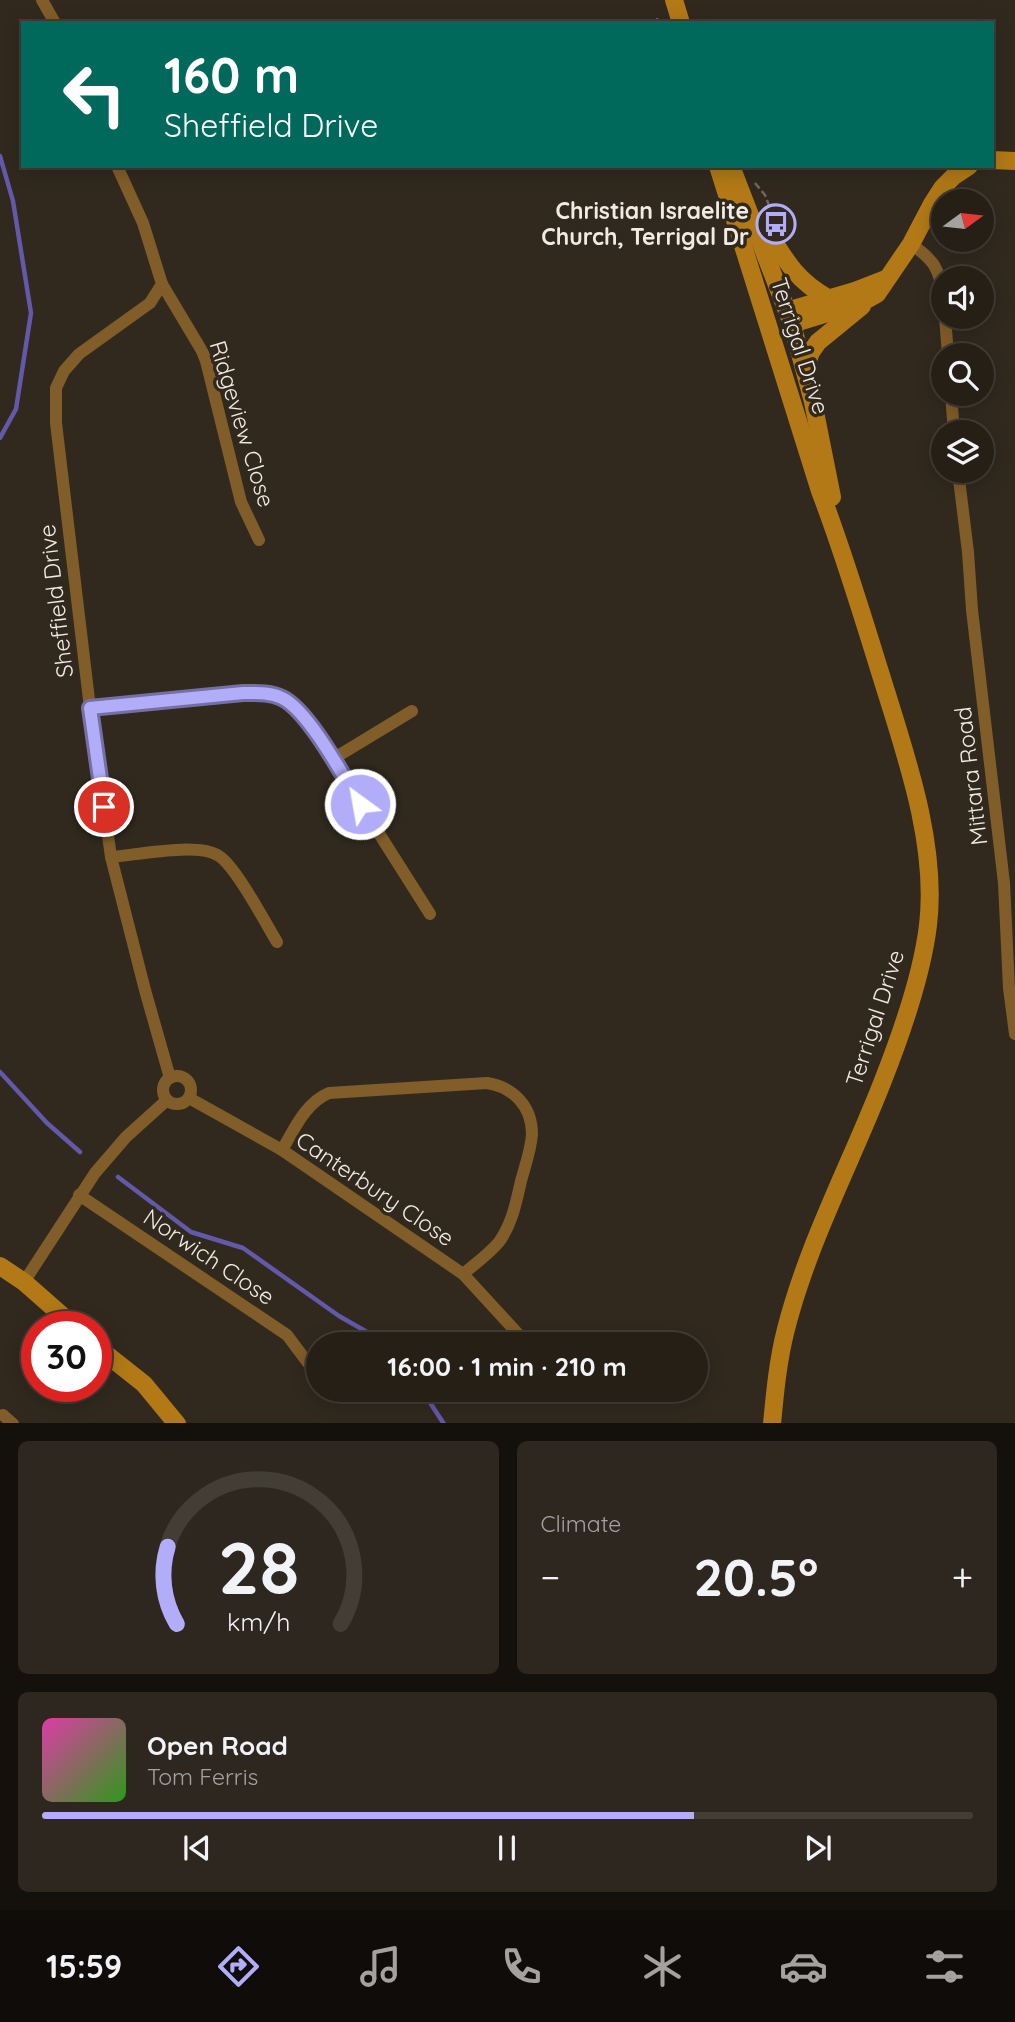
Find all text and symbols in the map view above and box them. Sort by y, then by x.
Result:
text: 160 m [164,44,299,105]
icon: left [49,49,140,140]
text: Sheffield Drive [164,105,378,145]
north arrow [931,189,994,252]
map controls [931,189,994,483]
place label: Christian Israelite Church, Terrigal Dr [541,196,749,251]
bus stop icon: Christian Israelite Church, Terrigal Dr [755,203,797,245]
button: sound [931,266,994,329]
street label: Terrigal Drive [765,274,836,418]
street label: Ridgeview Close [203,337,282,511]
button: search [931,343,994,406]
button: layers [931,420,994,483]
street label: Sheffield Drive [32,523,79,679]
street label: Mittara Road [948,705,993,847]
position arrow [323,767,397,841]
pin [74,777,134,837]
icon: arrive [85,788,123,826]
street label: Terrigal Drive [839,946,910,1090]
street label: Canterbury Close [291,1125,460,1252]
street label: Norwich Close [138,1202,280,1311]
speed limit sign: 30 [21,1311,112,1402]
text: 16:00 · 1 min · 210 m [387,1350,627,1383]
text: Climate [541,1509,621,1538]
text: 28 [218,1521,299,1612]
text: 20.5° [693,1544,818,1609]
text: − [541,1553,560,1601]
text: + [952,1553,973,1601]
text: km/h [227,1605,290,1636]
text: Open Road [147,1729,288,1762]
text: Tom Ferris [147,1762,258,1791]
icon: previous [178,1829,216,1867]
icon: pause [488,1829,526,1867]
icon: next [799,1829,837,1867]
icon: directions [214,1942,263,1991]
icon: music [356,1942,405,1991]
icon: phone [497,1942,546,1991]
icon: climate [638,1942,687,1991]
icon: car [779,1942,828,1991]
icon: filters [920,1942,969,1991]
text: 15:59 [46,1946,122,1986]

